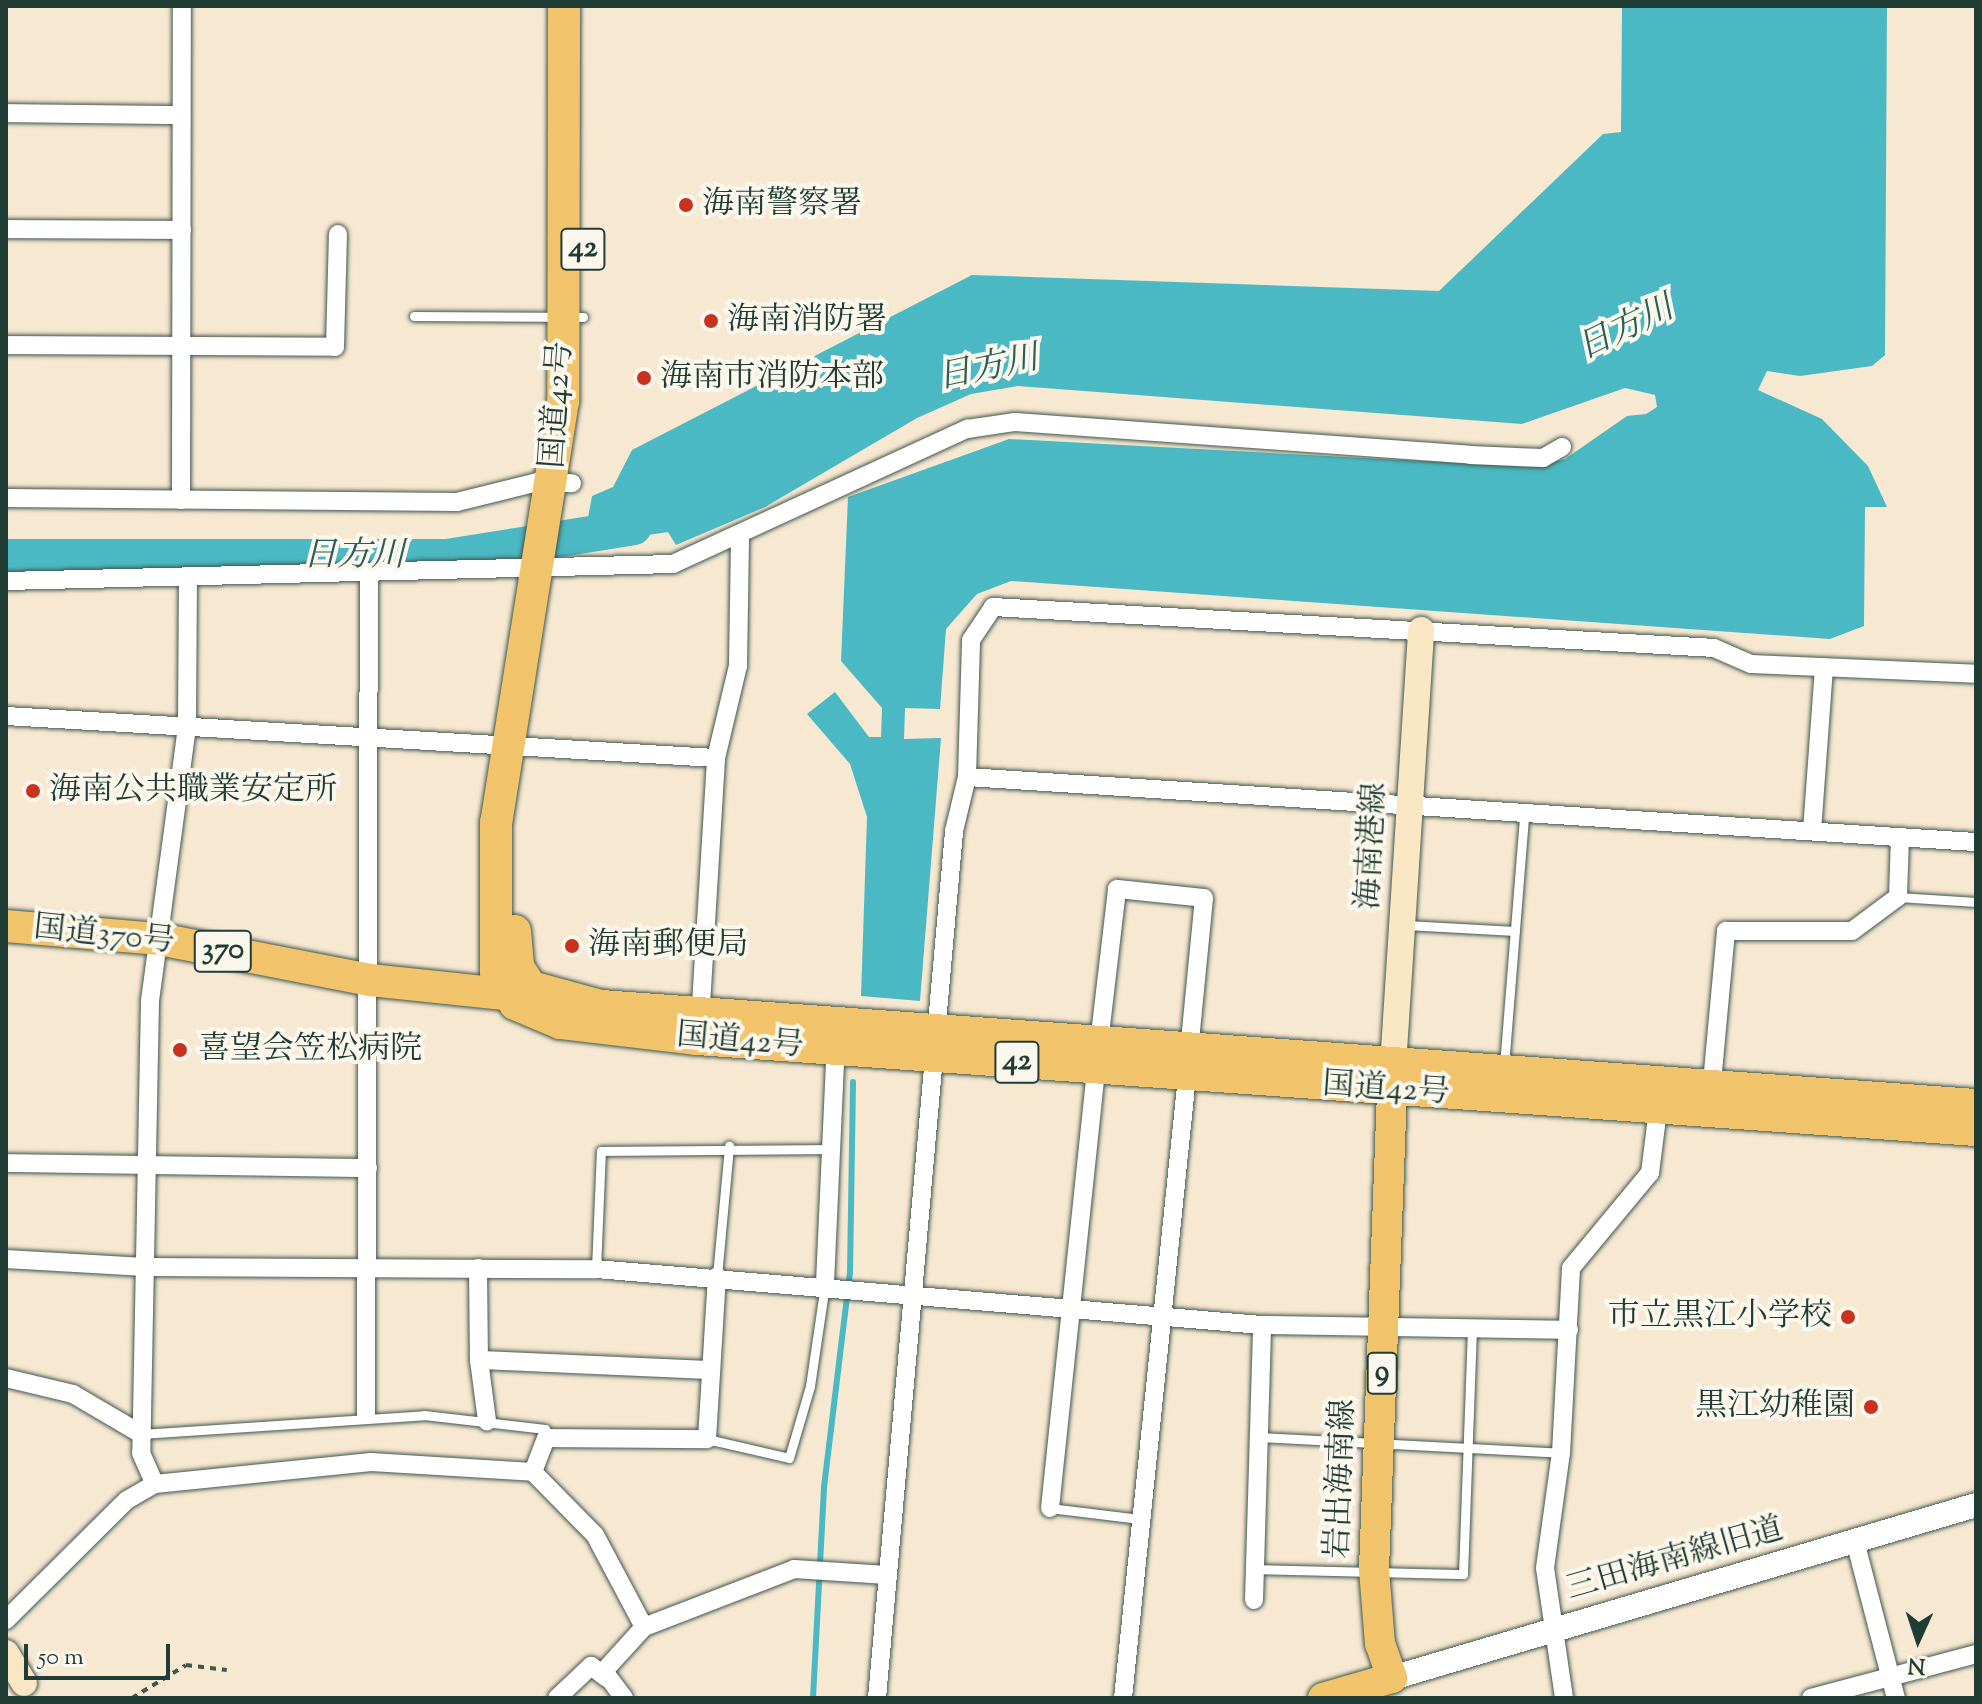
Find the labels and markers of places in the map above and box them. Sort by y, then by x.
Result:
place label: 海南警察署 [702,186,862,224]
marker: 海南警察署 [677,196,695,214]
place label: 海南消防署 [727,302,887,340]
marker: 海南消防署 [702,312,720,330]
place label: 海南市消防本部 [660,359,884,397]
marker: 海南市消防本部 [635,369,653,387]
place label: 海南公共職業安定所 [49,772,337,810]
marker: 海南公共職業安定所 [24,782,42,800]
place label: 海南郵便局 [588,927,748,965]
marker: 海南郵便局 [563,937,581,955]
place label: 喜望会笠松病院 [198,1031,422,1069]
marker: 喜望会笠松病院 [169,1039,191,1061]
place label: 市立黒江小学校 [1608,1298,1832,1336]
marker: 市立黒江小学校 [1839,1308,1857,1326]
place label: 黒江幼稚園 [1695,1388,1855,1426]
marker: 黒江幼稚園 [1862,1398,1880,1416]

